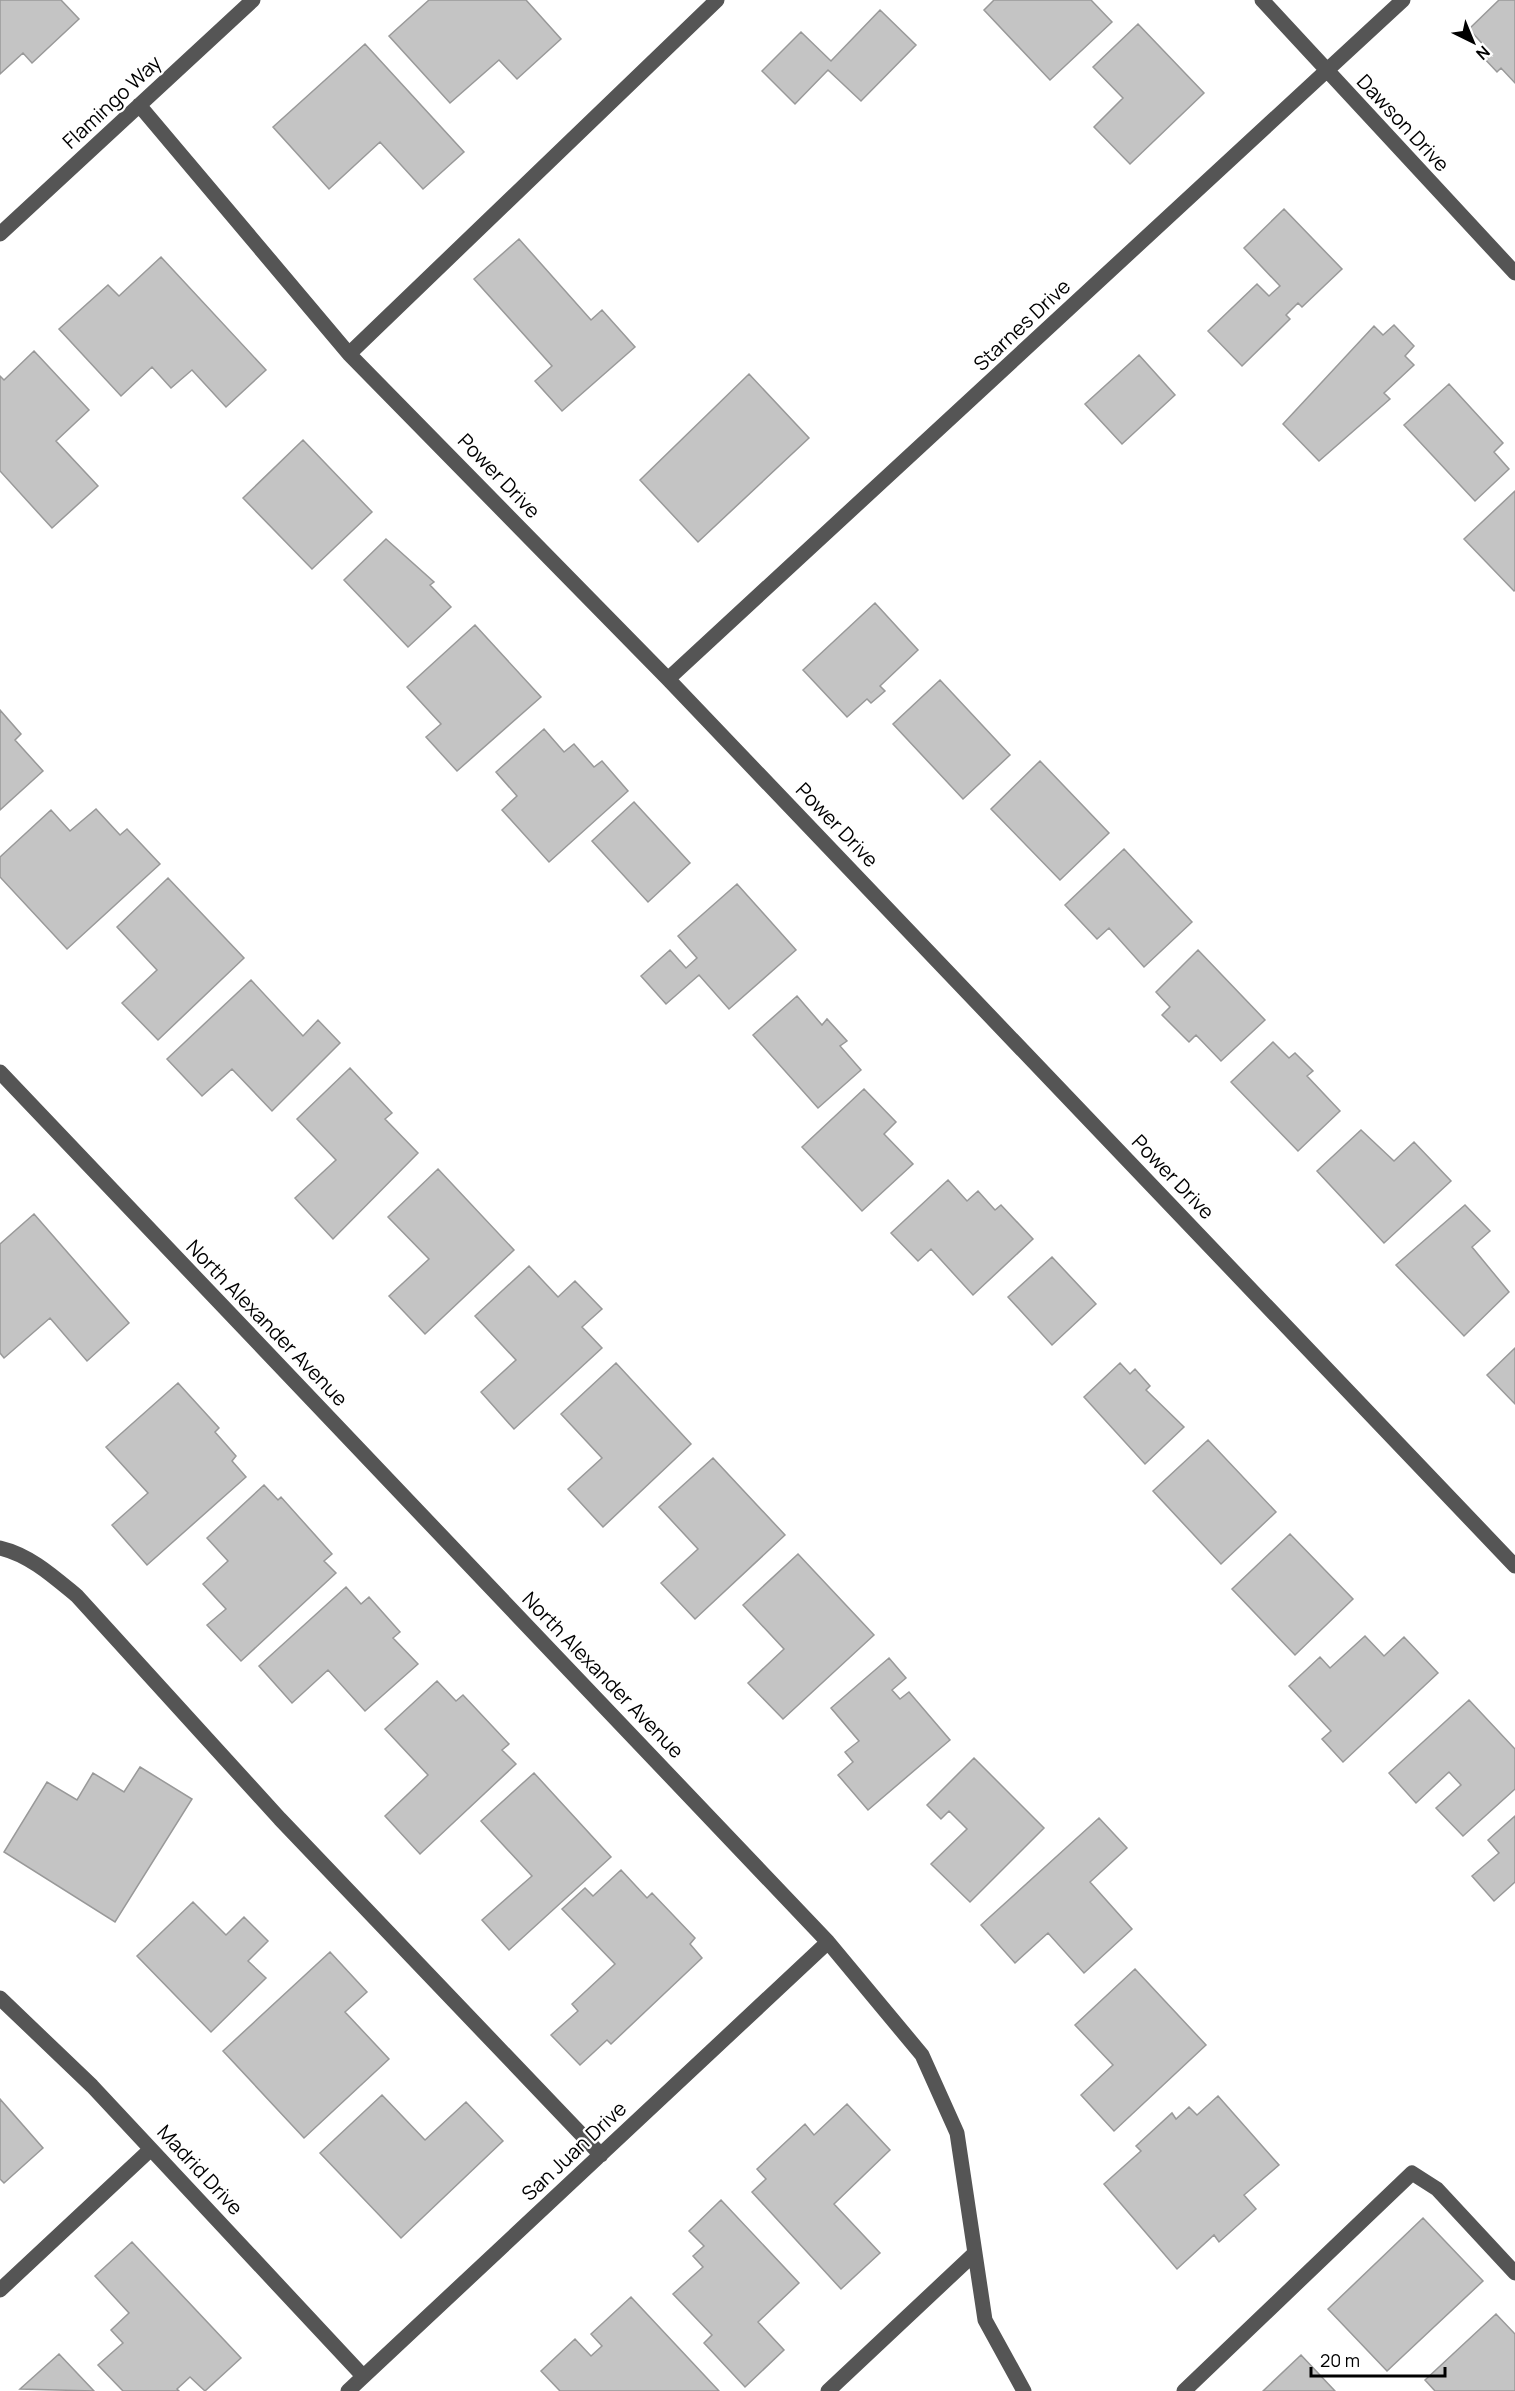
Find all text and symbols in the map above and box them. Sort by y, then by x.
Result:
north arrow [1443,12,1503,72]
text: N [1472,41,1495,65]
street label: Flamingo Way [56,49,167,154]
street label: Dawson Drive [1351,68,1456,177]
street label: Starnes Drive [967,273,1076,377]
street label: Power Drive [452,427,547,524]
street label: Power Drive [790,776,885,873]
street label: Power Drive [1126,1128,1221,1225]
street label: North Alexander Avenue [181,1234,354,1412]
street label: North Alexander Avenue [517,1586,690,1764]
street label: San Juan Drive [515,2095,632,2206]
street label: Madrid Drive [152,2119,249,2221]
scale bar [1311,2340,1444,2378]
text: 20 m [1320,2348,1360,2372]

